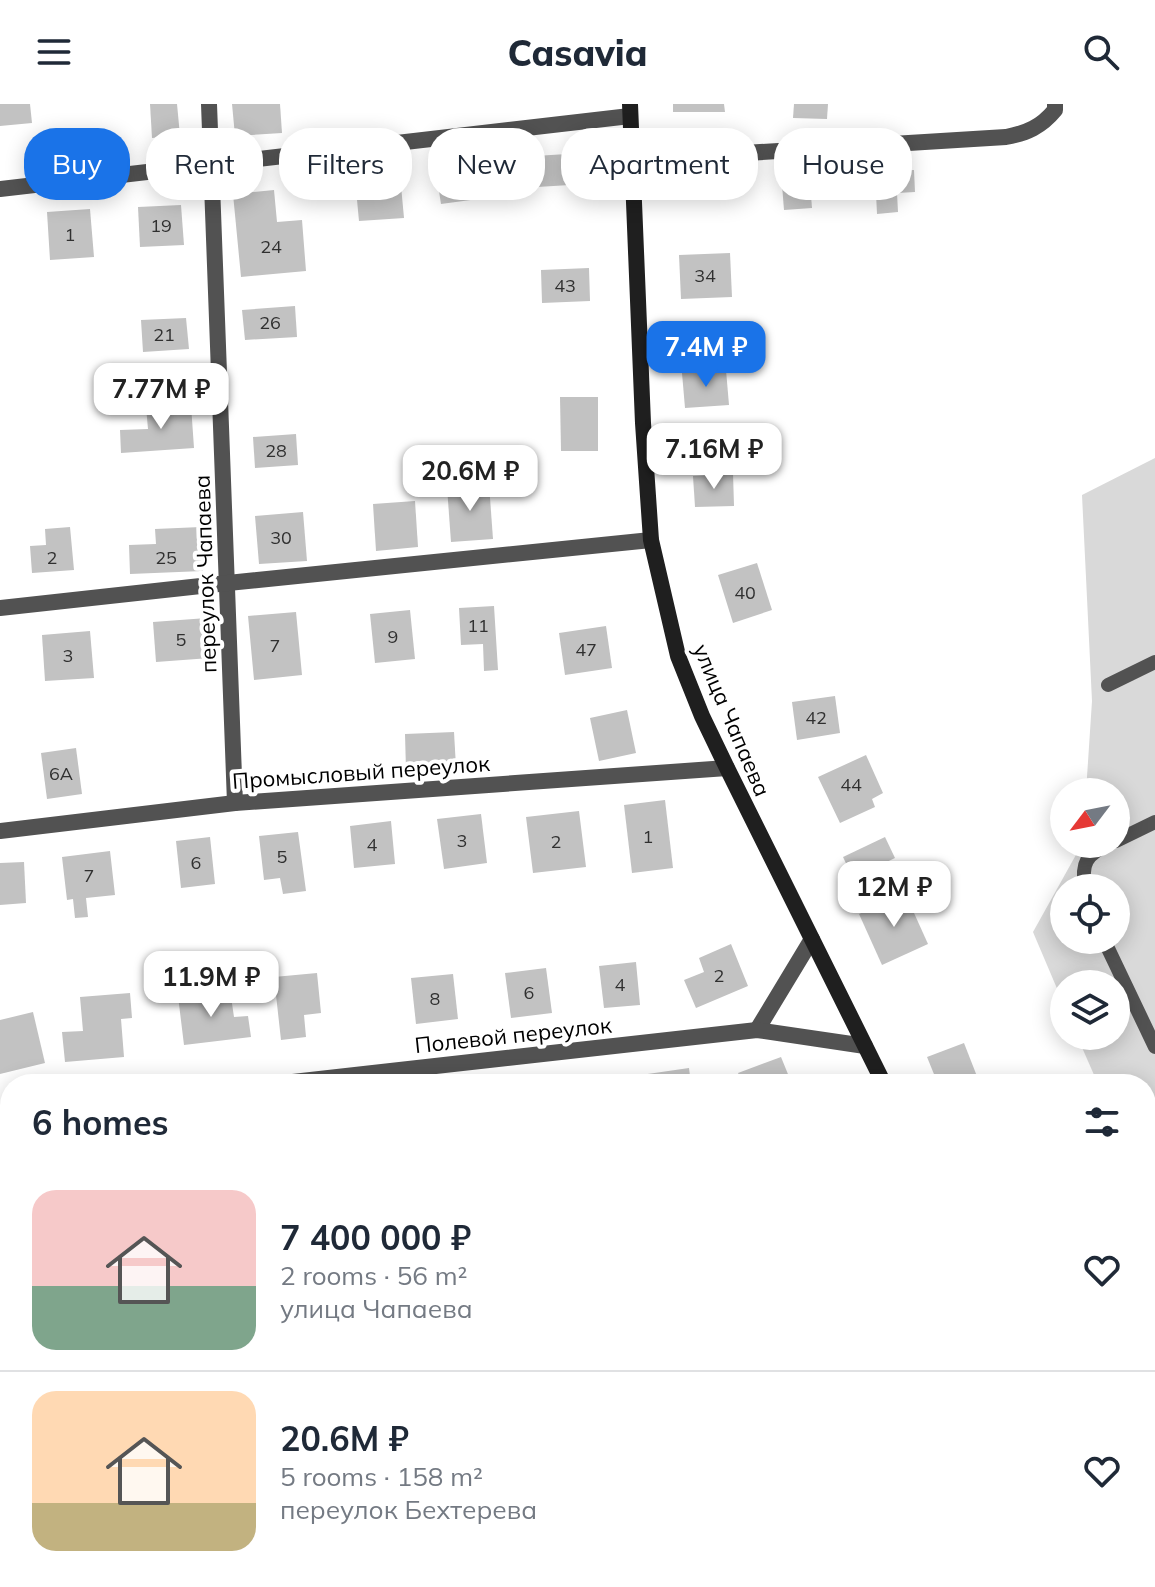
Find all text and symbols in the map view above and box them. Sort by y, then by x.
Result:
icon: menu [32,30,76,74]
text: Casavia [508,30,647,75]
icon: search [1079,30,1123,74]
chip: Buy [24,128,130,200]
chip: Rent [146,128,263,200]
chip: Filters [279,128,412,200]
chip: New [428,128,545,200]
chip: Apartment [561,128,758,200]
chip: House [774,128,912,200]
house number: 19 [150,214,172,237]
house number: 1 [65,223,75,246]
house number: 24 [260,235,282,258]
house number: 34 [694,264,716,287]
house number: 43 [554,274,576,297]
house number: 26 [259,311,281,334]
pin: 7.4M ₽ [641,321,771,389]
house number: 21 [153,323,175,346]
text: 7.4M ₽ [665,330,748,363]
pin: 7.77M ₽ [87,363,235,431]
text: 7.77M ₽ [112,372,210,405]
pin: 7.16M ₽ [640,423,788,491]
text: 7.16M ₽ [665,432,763,465]
house number: 28 [265,439,287,462]
pin: 20.6M ₽ [396,445,544,513]
text: 20.6M ₽ [421,454,519,487]
street label: переулок Чапаева [188,474,222,674]
house number: 30 [270,526,292,549]
house number: 2 [47,546,57,569]
house number: 25 [155,546,177,569]
house number: 40 [734,581,756,604]
house number: 11 [467,614,489,637]
house number: 9 [388,625,398,648]
house number: 5 [176,628,187,651]
house number: 7 [270,634,280,657]
house number: 47 [575,638,597,661]
street label: улица Чапаева [687,640,777,800]
house number: 3 [63,644,73,667]
house number: 42 [805,706,827,729]
street label: Промысловый переулок [231,749,491,795]
house number: 6А [49,762,73,785]
house number: 44 [840,773,862,796]
north arrow [1050,778,1130,858]
map controls [1050,778,1130,1050]
house number: 1 [643,825,653,848]
house number: 3 [457,829,467,852]
house number: 2 [551,830,561,853]
house number: 4 [367,833,378,856]
house number: 5 [277,845,288,868]
house number: 6 [191,851,201,874]
pin: 12M ₽ [838,861,950,929]
house number: 7 [84,864,94,887]
text: 12M ₽ [856,870,932,903]
button: locate [1050,874,1130,954]
pin: 11.9M ₽ [137,951,285,1019]
text: 11.9M ₽ [162,960,260,993]
house number: 2 [714,964,724,987]
button: layers [1050,970,1130,1050]
house number: 4 [615,973,626,996]
house number: 6 [524,981,534,1004]
house number: 8 [430,987,440,1010]
street label: Полевой переулок [413,1011,613,1059]
icon: filters [1080,1100,1124,1144]
text: 6 homes [32,1101,169,1144]
text: 7 400 000 ₽ [280,1216,471,1259]
icon: home [96,1222,192,1318]
icon: heart [1080,1248,1124,1292]
text: 2 rooms · 56 m² [280,1259,467,1292]
text: улица Чапаева [280,1292,473,1325]
text: 20.6M ₽ [280,1417,409,1460]
icon: home [96,1423,192,1519]
icon: heart [1080,1449,1124,1493]
text: 5 rooms · 158 m² [280,1460,483,1493]
text: переулок Бехтерева [280,1493,537,1526]

